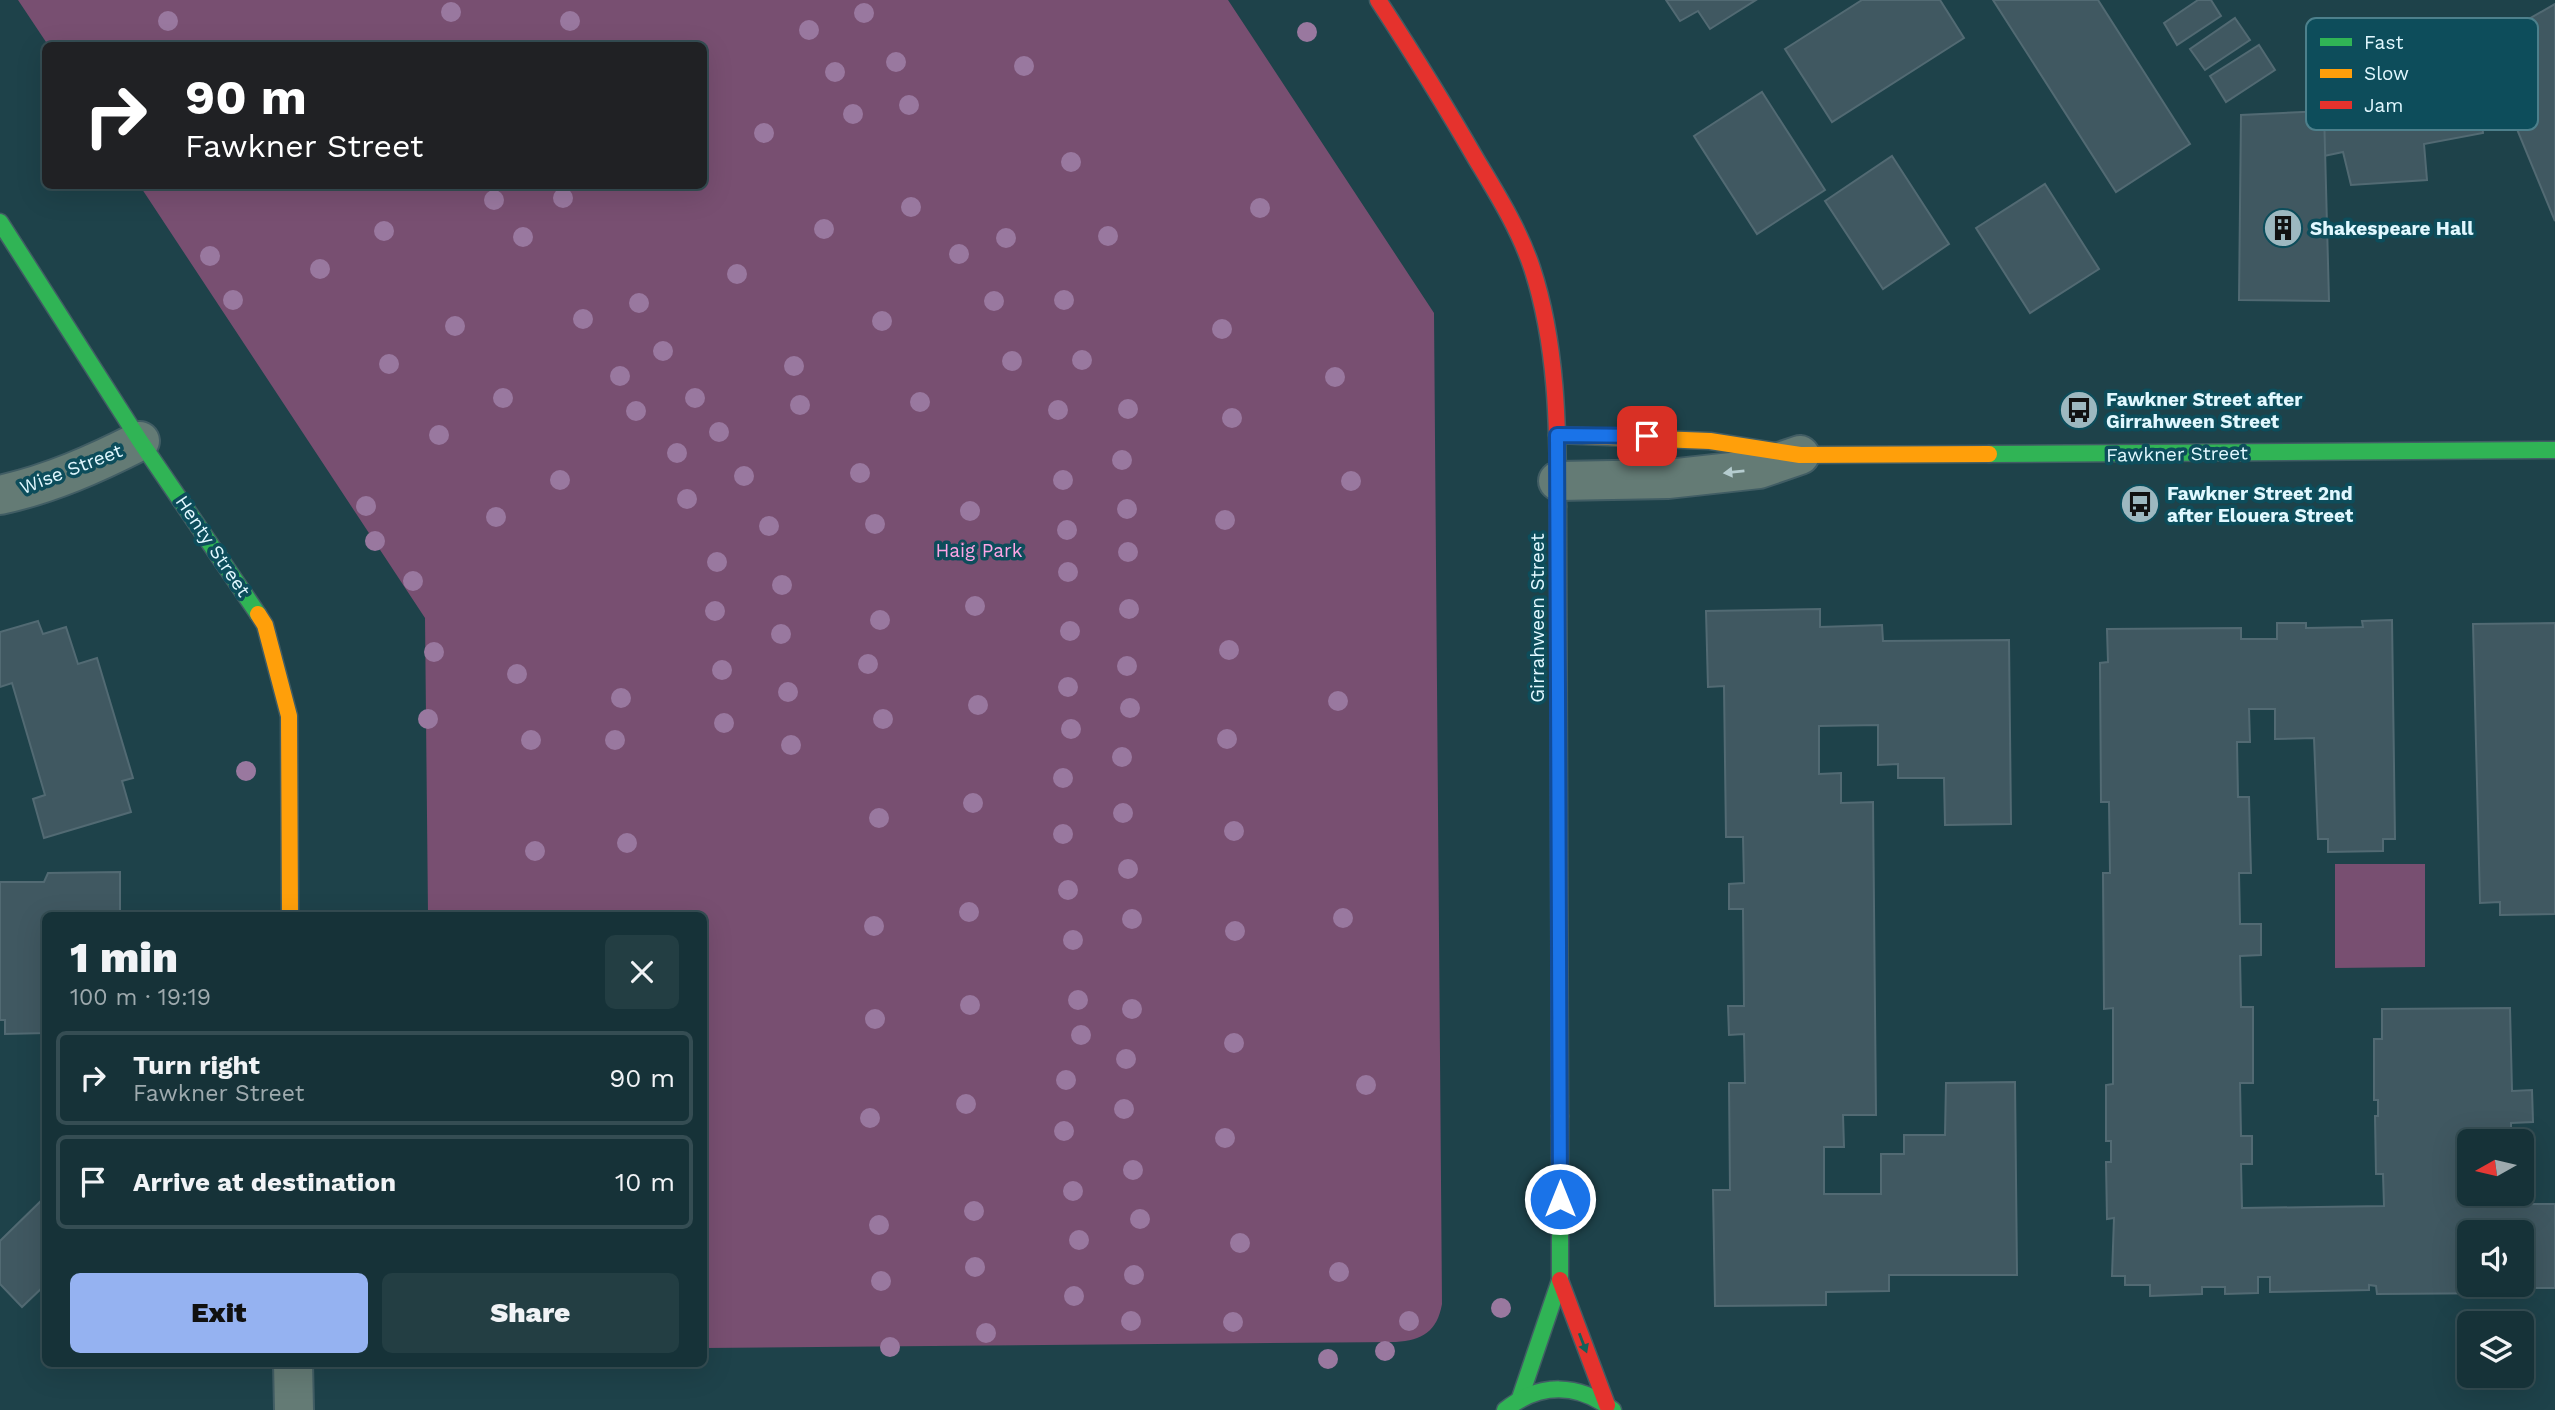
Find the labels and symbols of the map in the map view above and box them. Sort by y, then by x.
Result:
legend [2306,18,2538,130]
text: Fast [2364,31,2403,54]
text: Slow [2364,62,2409,85]
text: Jam [2364,94,2403,117]
building icon: Shakespeare Hall [2262,207,2304,249]
place label: Shakespeare Hall [2310,217,2474,240]
place label: Fawkner Street after Girrahween Street [2106,388,2303,433]
bus stop icon: Fawkner Street after Girrahween Street [2058,389,2100,431]
pin [1617,406,1677,466]
street label: Wise Street [16,439,126,499]
street label: Fawkner Street [2106,441,2248,467]
one-way arrow [1723,466,1745,477]
place label: Fawkner Street 2nd after Elouera Street [2167,482,2354,527]
bus stop icon: Fawkner Street 2nd after Elouera Street [2119,483,2161,525]
street label: Henty Street [171,491,255,601]
street label: Girrahween Street [1526,533,1549,703]
park label: Haig Park [935,539,1023,562]
north arrow [2457,1129,2534,1206]
position arrow [1523,1162,1597,1236]
one-way arrow [1578,1332,1589,1353]

